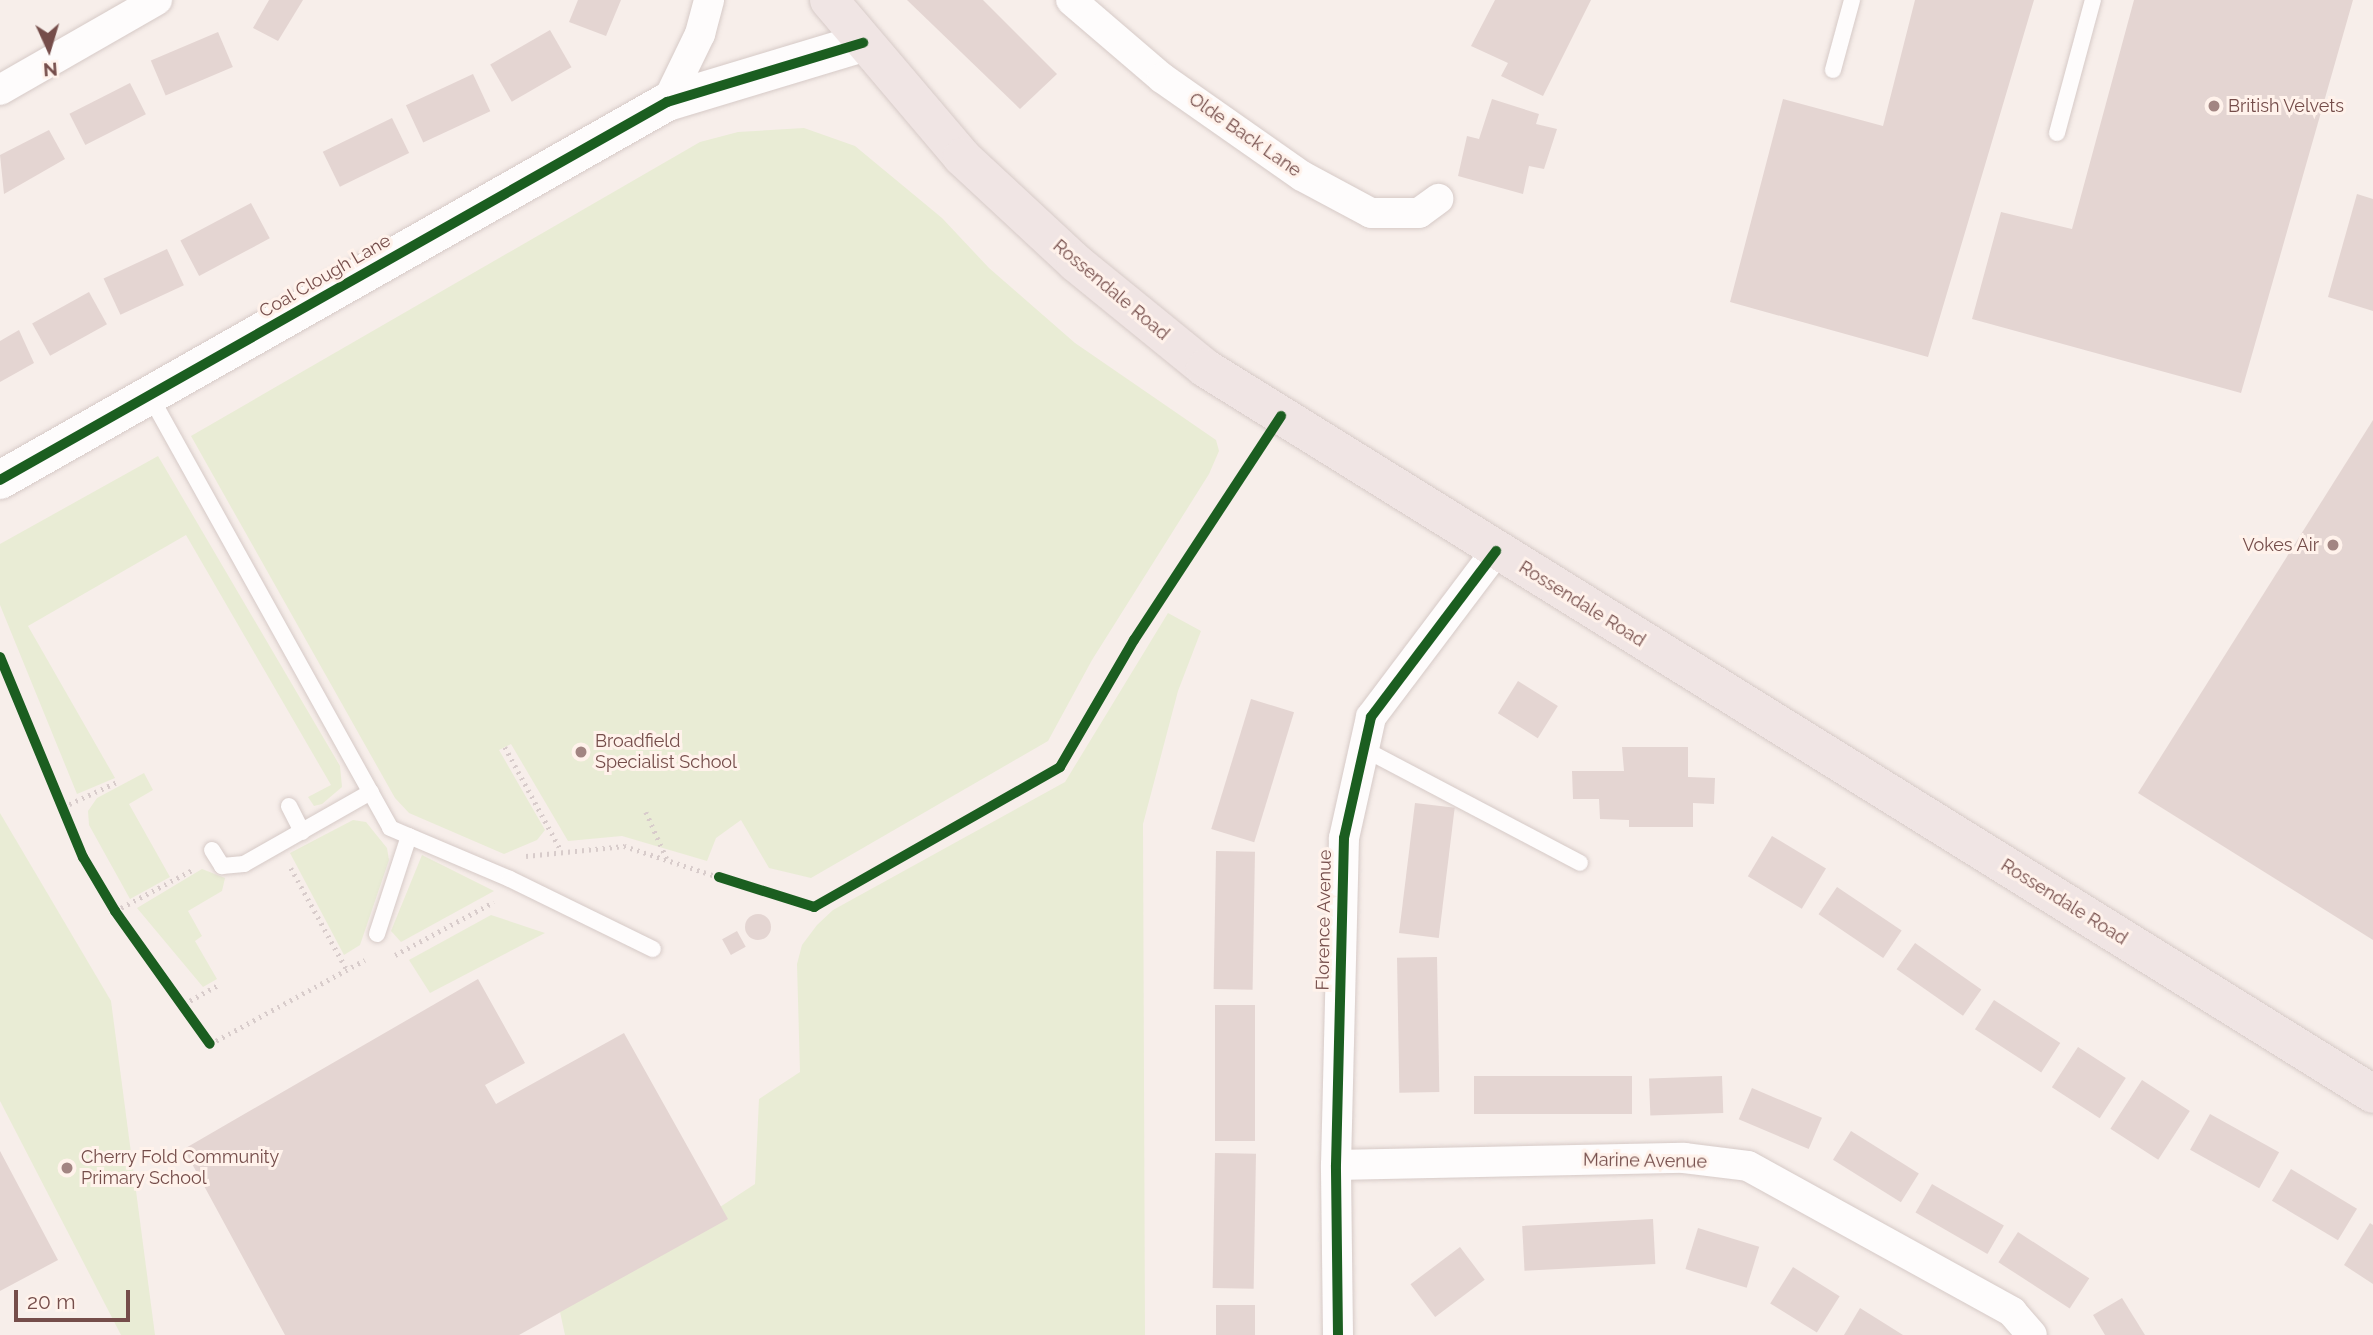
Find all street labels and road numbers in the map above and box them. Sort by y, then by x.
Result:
street label: Olde Back Lane [1185,88,1305,182]
street label: Coal Clough Lane [255,230,395,322]
street label: Rossendale Road [1049,235,1173,345]
street label: Rossendale Road [1515,556,1649,652]
street label: Florence Avenue [1312,849,1336,991]
street label: Rossendale Road [1997,854,2131,950]
street label: Marine Avenue [1583,1149,1707,1173]

